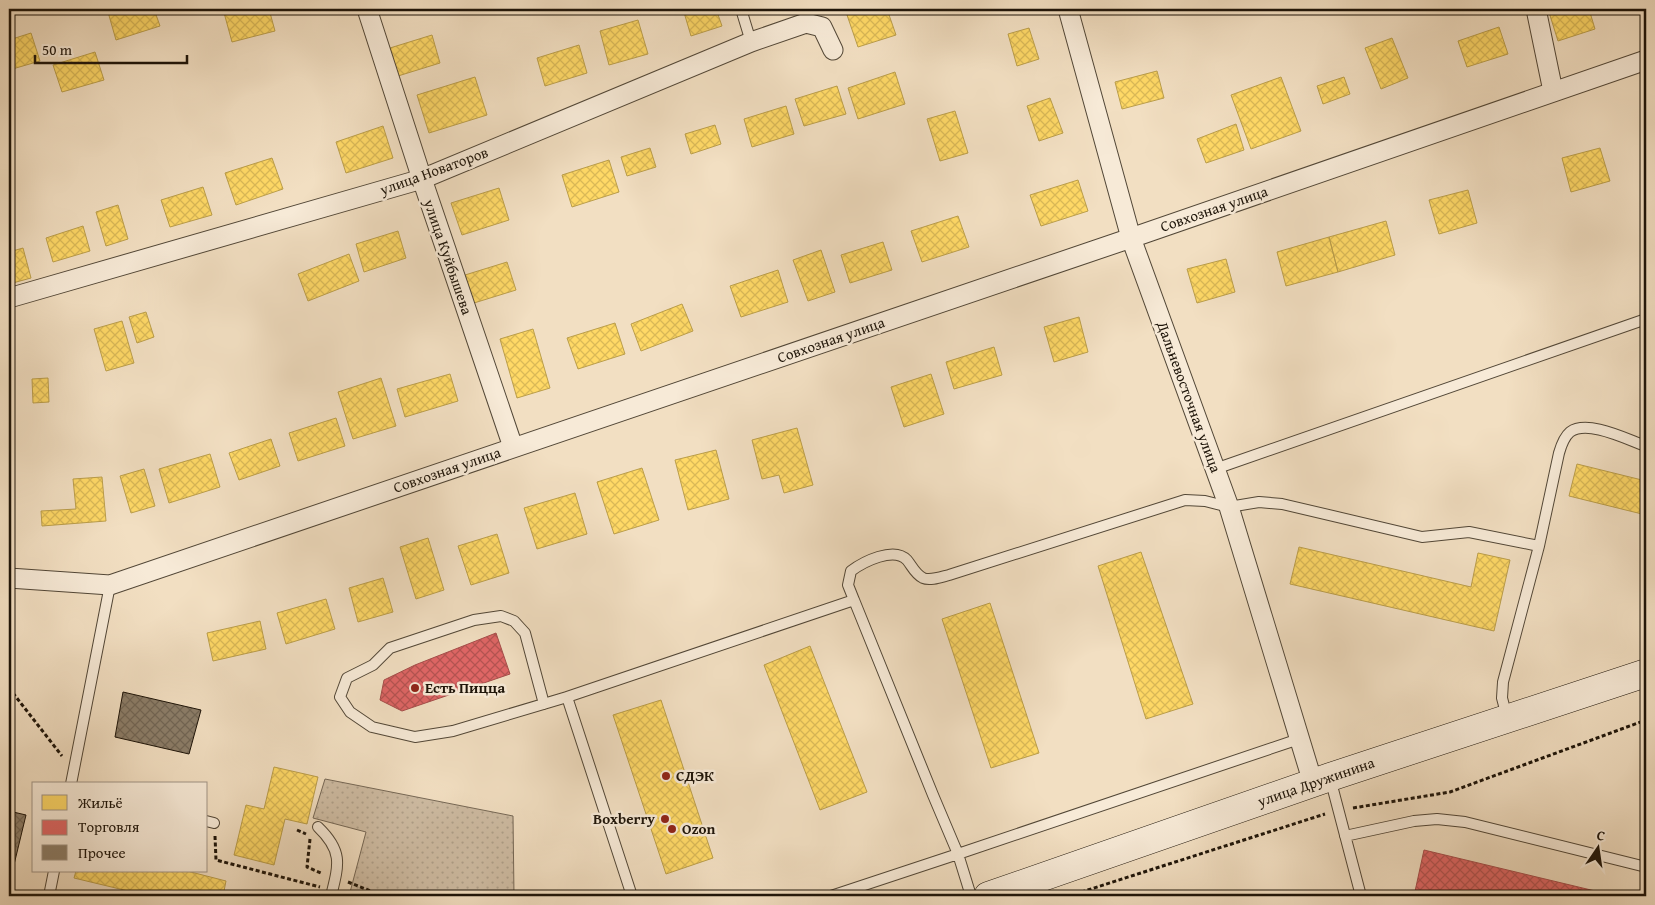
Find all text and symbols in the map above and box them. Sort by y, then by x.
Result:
scale bar [35,32,188,64]
text: 50 m [42,39,73,60]
street label: улица Новаторов [376,141,491,200]
street label: Совхозная улица [1157,180,1271,237]
street label: улица Куйбышева [419,195,478,318]
street label: Совхозная улица [774,311,888,368]
street label: Дальневосточная улица [1152,317,1227,476]
street label: Совхозная улица [390,441,504,498]
place label: Есть Пицца [425,677,506,698]
marker: Есть Пицца [409,682,421,694]
street label: улица Дружинина [1254,751,1378,812]
place label: СДЭК [676,765,714,786]
marker: СДЭК [660,770,672,782]
legend [32,782,208,872]
text: Жильё [77,792,123,813]
place label: Boxberry [593,808,655,829]
marker: Boxberry [659,813,671,825]
text: Торговля [78,816,140,837]
place label: Ozon [682,818,716,839]
north arrow [1572,822,1622,872]
marker: Ozon [666,823,678,835]
text: С [1595,825,1607,846]
text: Прочее [78,842,126,863]

